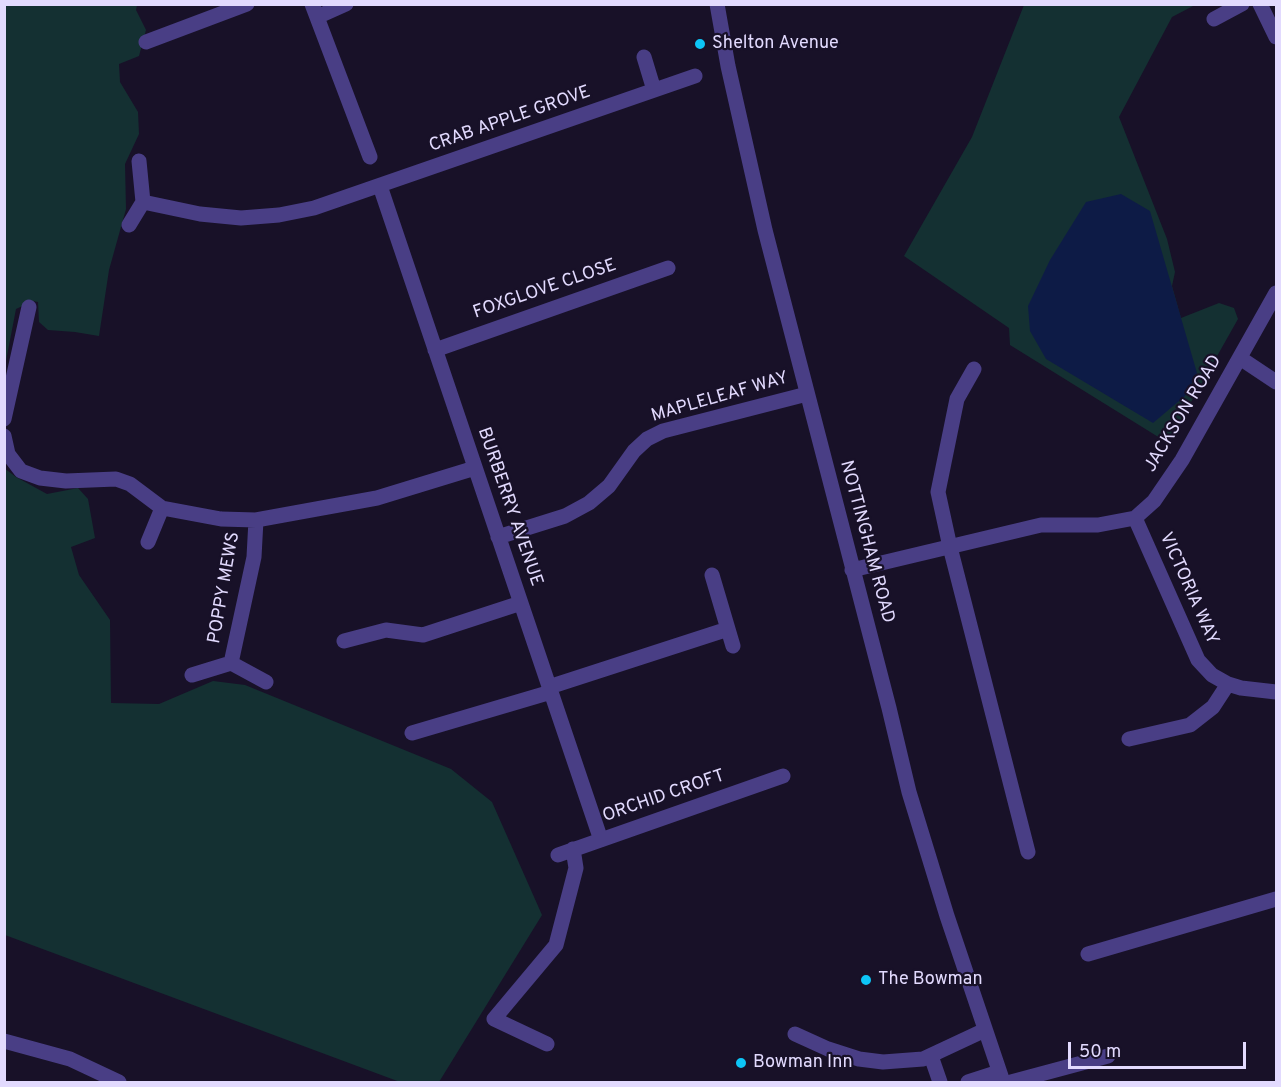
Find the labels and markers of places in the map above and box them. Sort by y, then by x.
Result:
place label: Shelton Avenue [712,33,839,55]
marker: Shelton Avenue [693,37,707,51]
place label: The Bowman [878,969,983,991]
marker: The Bowman [859,973,873,987]
place label: Bowman Inn [753,1052,853,1074]
marker: Bowman Inn [734,1056,748,1070]

